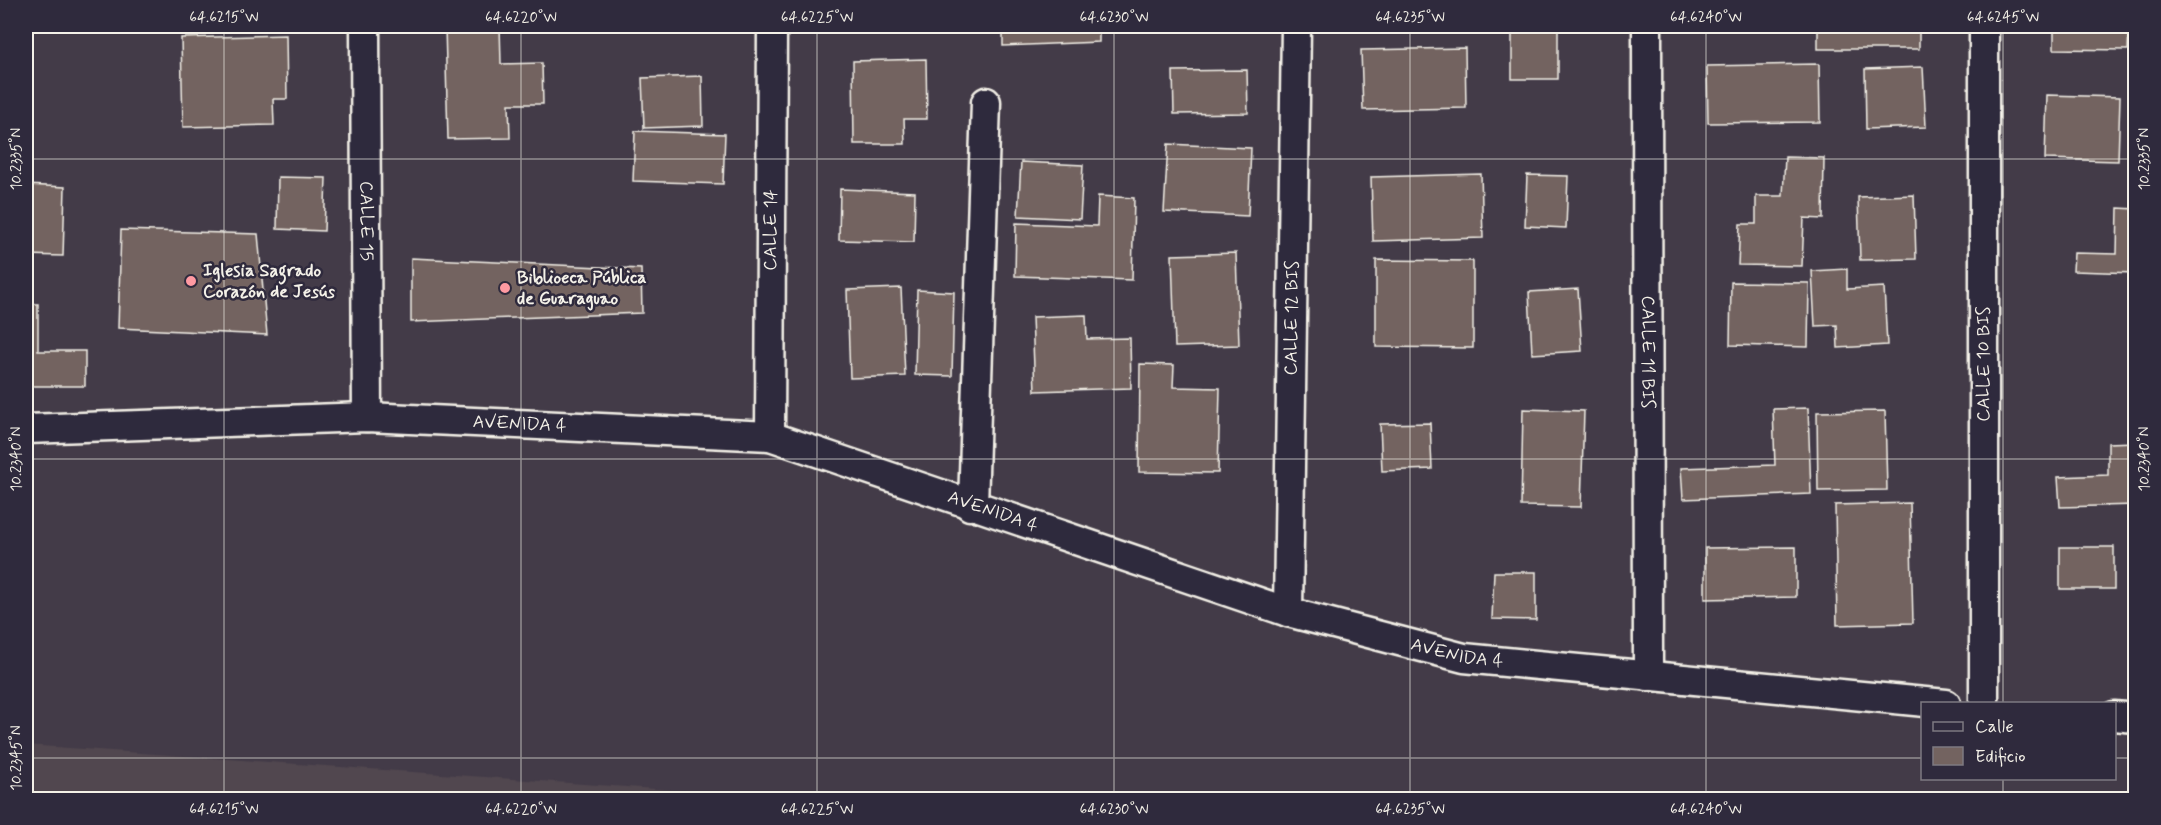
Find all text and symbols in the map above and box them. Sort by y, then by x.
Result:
text: 64.6215°W [189,8,259,28]
text: 64.6220°W [485,8,557,28]
text: 64.6225°W [781,8,853,28]
text: 64.6230°W [1079,8,1149,28]
text: 64.6235°W [1375,8,1445,28]
text: 64.6240°W [1670,8,1742,28]
text: 64.6245°W [1967,8,2039,28]
text: 10.2335°N [7,128,27,190]
text: 10.2335°N [2135,128,2155,190]
street label: CALLE 15 [354,181,378,261]
street label: CALLE 14 [759,189,783,271]
place label: Iglesia Sagrado Corazón de Jesús [203,259,335,304]
street label: CALLE 12 BIS [1279,260,1305,376]
place label: Biblioeca Pública de Guaraguao [517,266,647,311]
marker: Iglesia Sagrado Corazón de Jesús [184,274,198,288]
marker: Biblioeca Pública de Guaraguao [498,281,512,295]
street label: CALLE 11 BIS [1635,295,1660,409]
street label: CALLE 10 BIS [1972,306,1996,422]
street label: AVENIDA 4 [472,410,567,438]
text: 10.2340°N [7,427,27,491]
text: 10.2340°N [2135,427,2155,491]
street label: AVENIDA 4 [945,485,1041,538]
street label: AVENIDA 4 [1408,633,1504,674]
legend [1921,702,2116,780]
text: Calle [1975,715,2014,739]
text: 10.2345°N [7,725,27,791]
text: Edificio [1975,745,2026,769]
text: 64.6215°W [189,800,259,820]
text: 64.6220°W [485,800,557,820]
text: 64.6225°W [781,800,853,820]
text: 64.6230°W [1079,800,1149,820]
text: 64.6235°W [1375,800,1445,820]
text: 64.6240°W [1670,800,1742,820]

